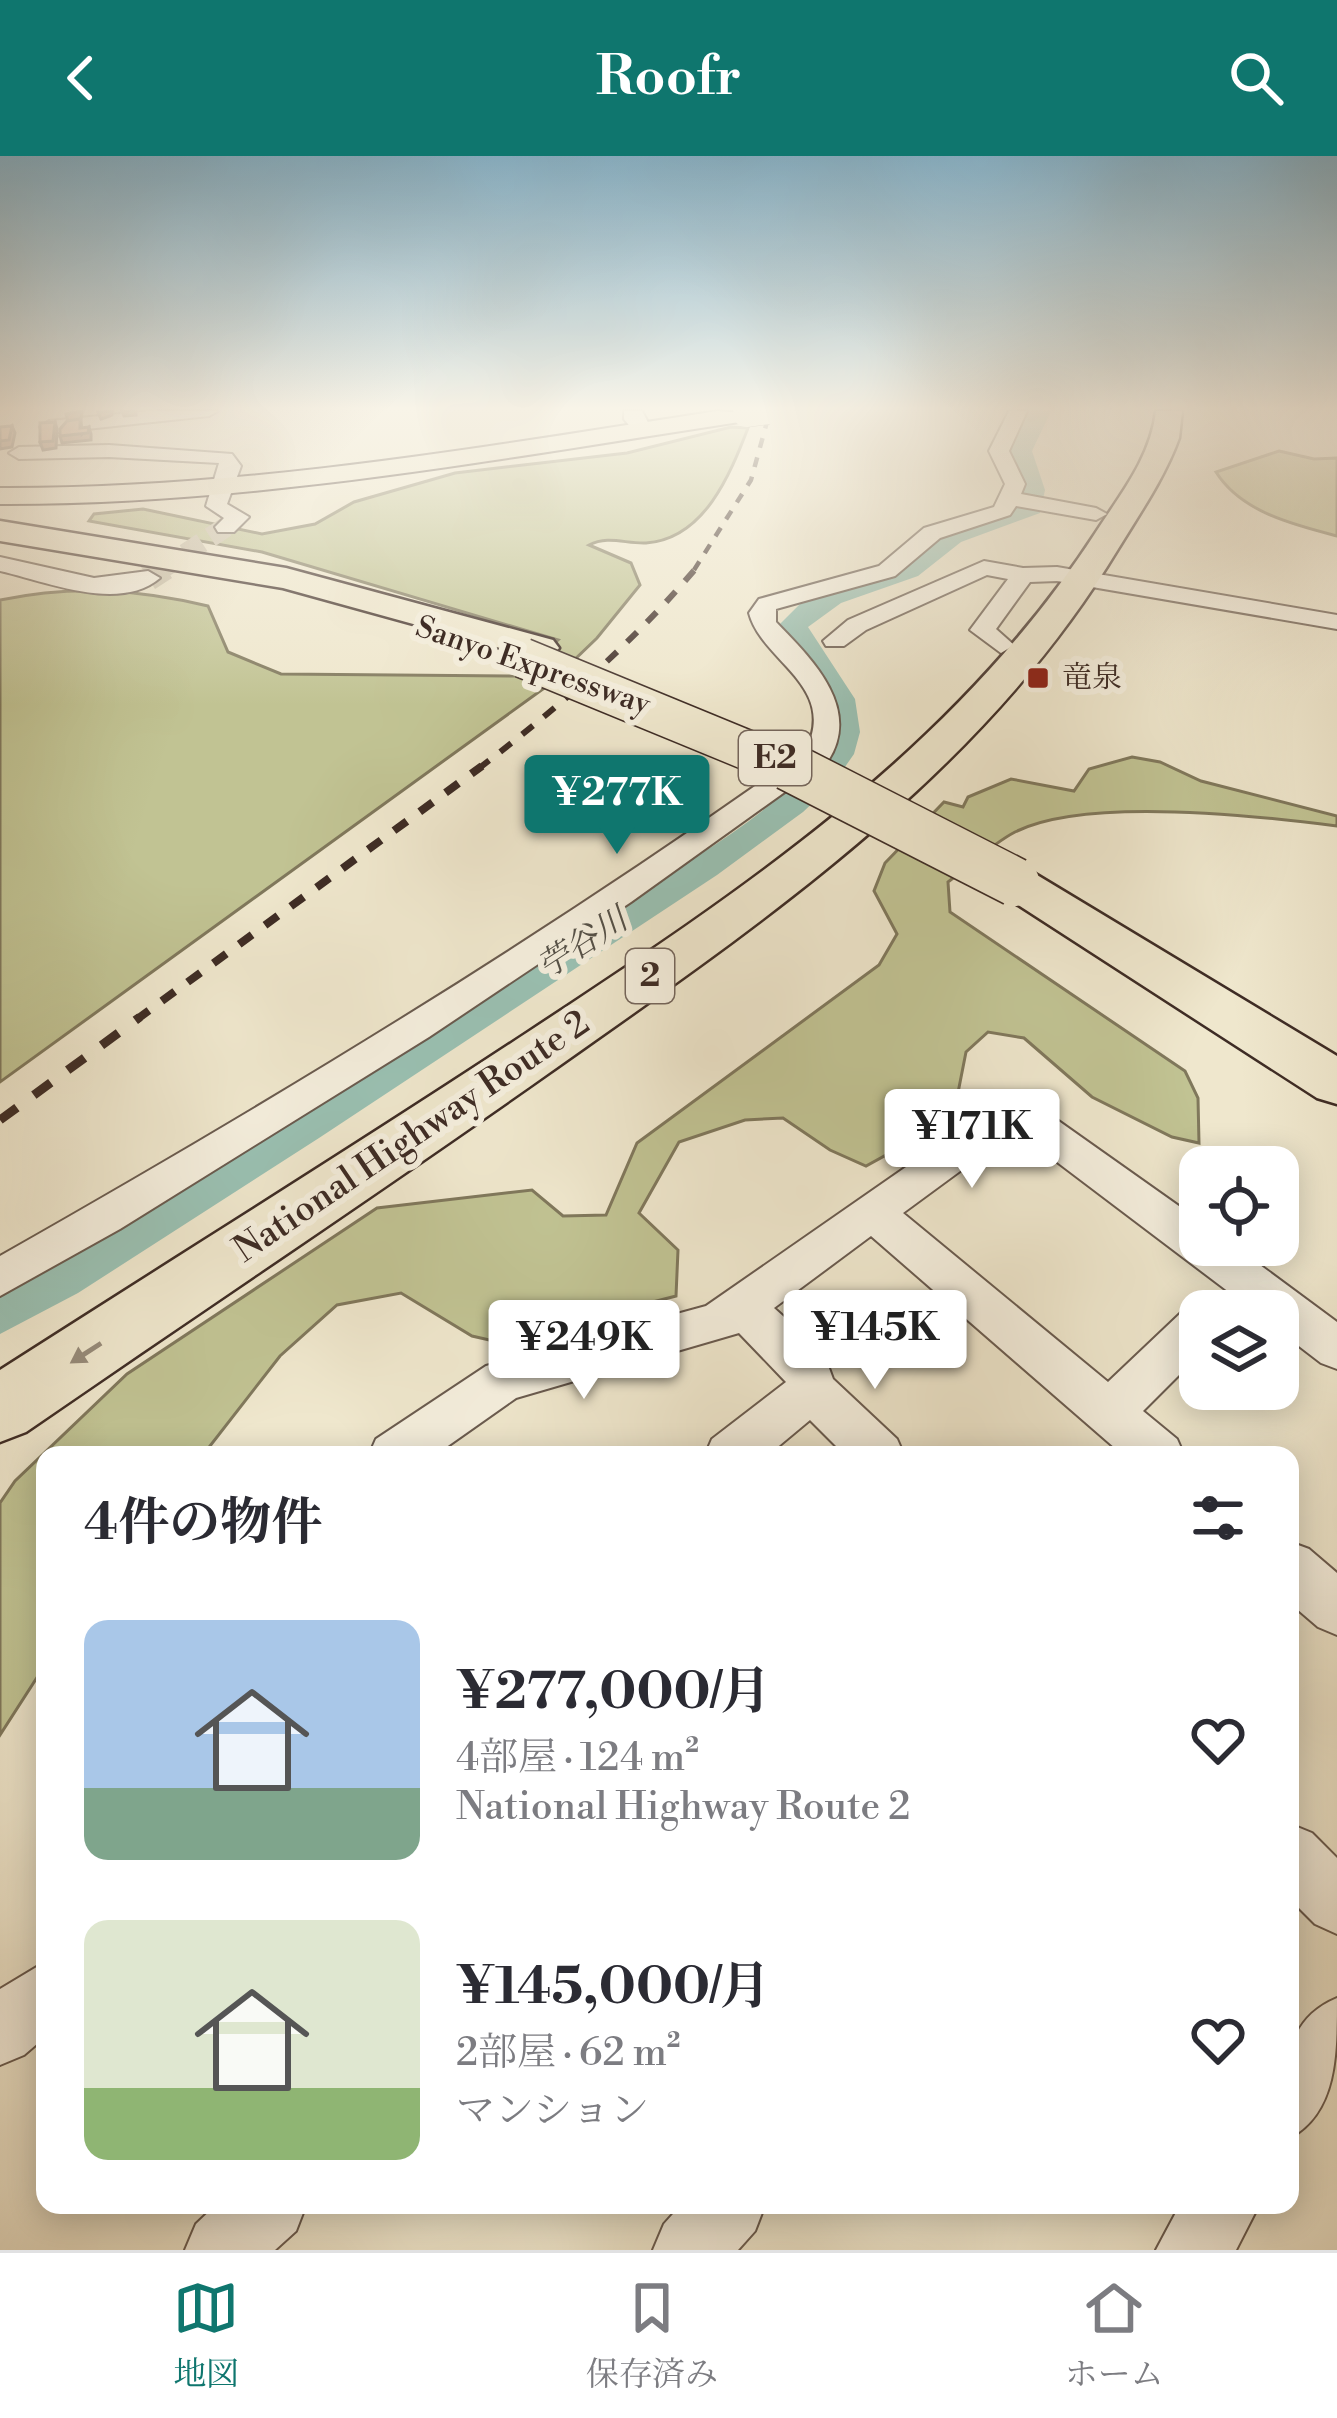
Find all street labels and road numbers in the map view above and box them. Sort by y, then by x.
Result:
street label: Sanyo Expressway [411,608,656,724]
road number: E2 [739,731,811,785]
road number: 2 [626,949,674,1003]
street label: National Highway Route 2 [226,1001,598,1273]

